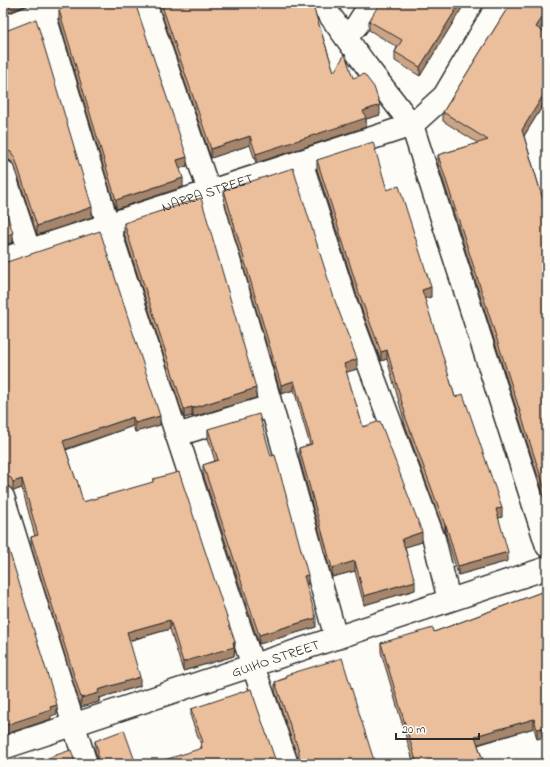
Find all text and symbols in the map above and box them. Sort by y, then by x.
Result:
street label: NARRA STREET [159,169,256,218]
street label: GUIHO STREET [229,635,323,684]
scale bar [396,715,479,741]
text: 20 m [402,721,425,739]

